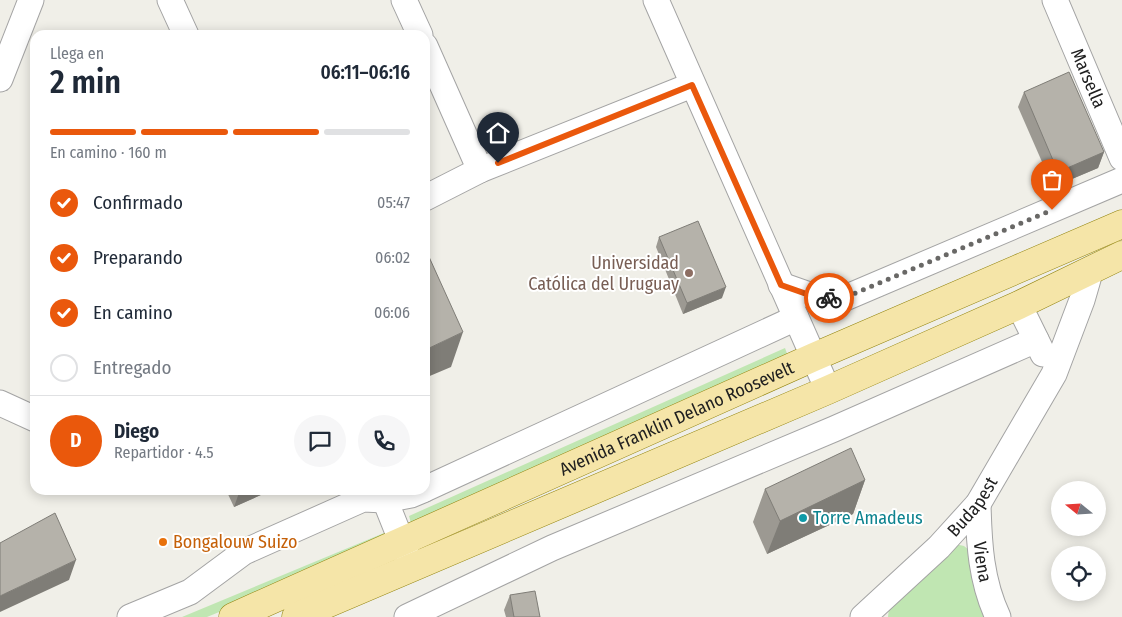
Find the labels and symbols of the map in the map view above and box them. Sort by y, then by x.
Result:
street label: Marsella [1066,45,1111,111]
pin [477,112,519,163]
pin [1031,159,1073,210]
place label: Universidad Católica del Uruguay [528,252,679,295]
marker: Universidad Católica del Uruguay [683,267,695,279]
courier [804,273,854,323]
street label: Avenida Franklin Delano Roosevelt [556,356,797,480]
street label: Budapest [943,473,1002,541]
north arrow [1051,481,1106,536]
place label: Torre Amadeus [813,507,923,529]
marker: Torre Amadeus [797,512,809,524]
place label: Bongalouw Suizo [173,531,297,553]
marker: Bongalouw Suizo [157,536,169,548]
street label: Viena [969,541,997,584]

